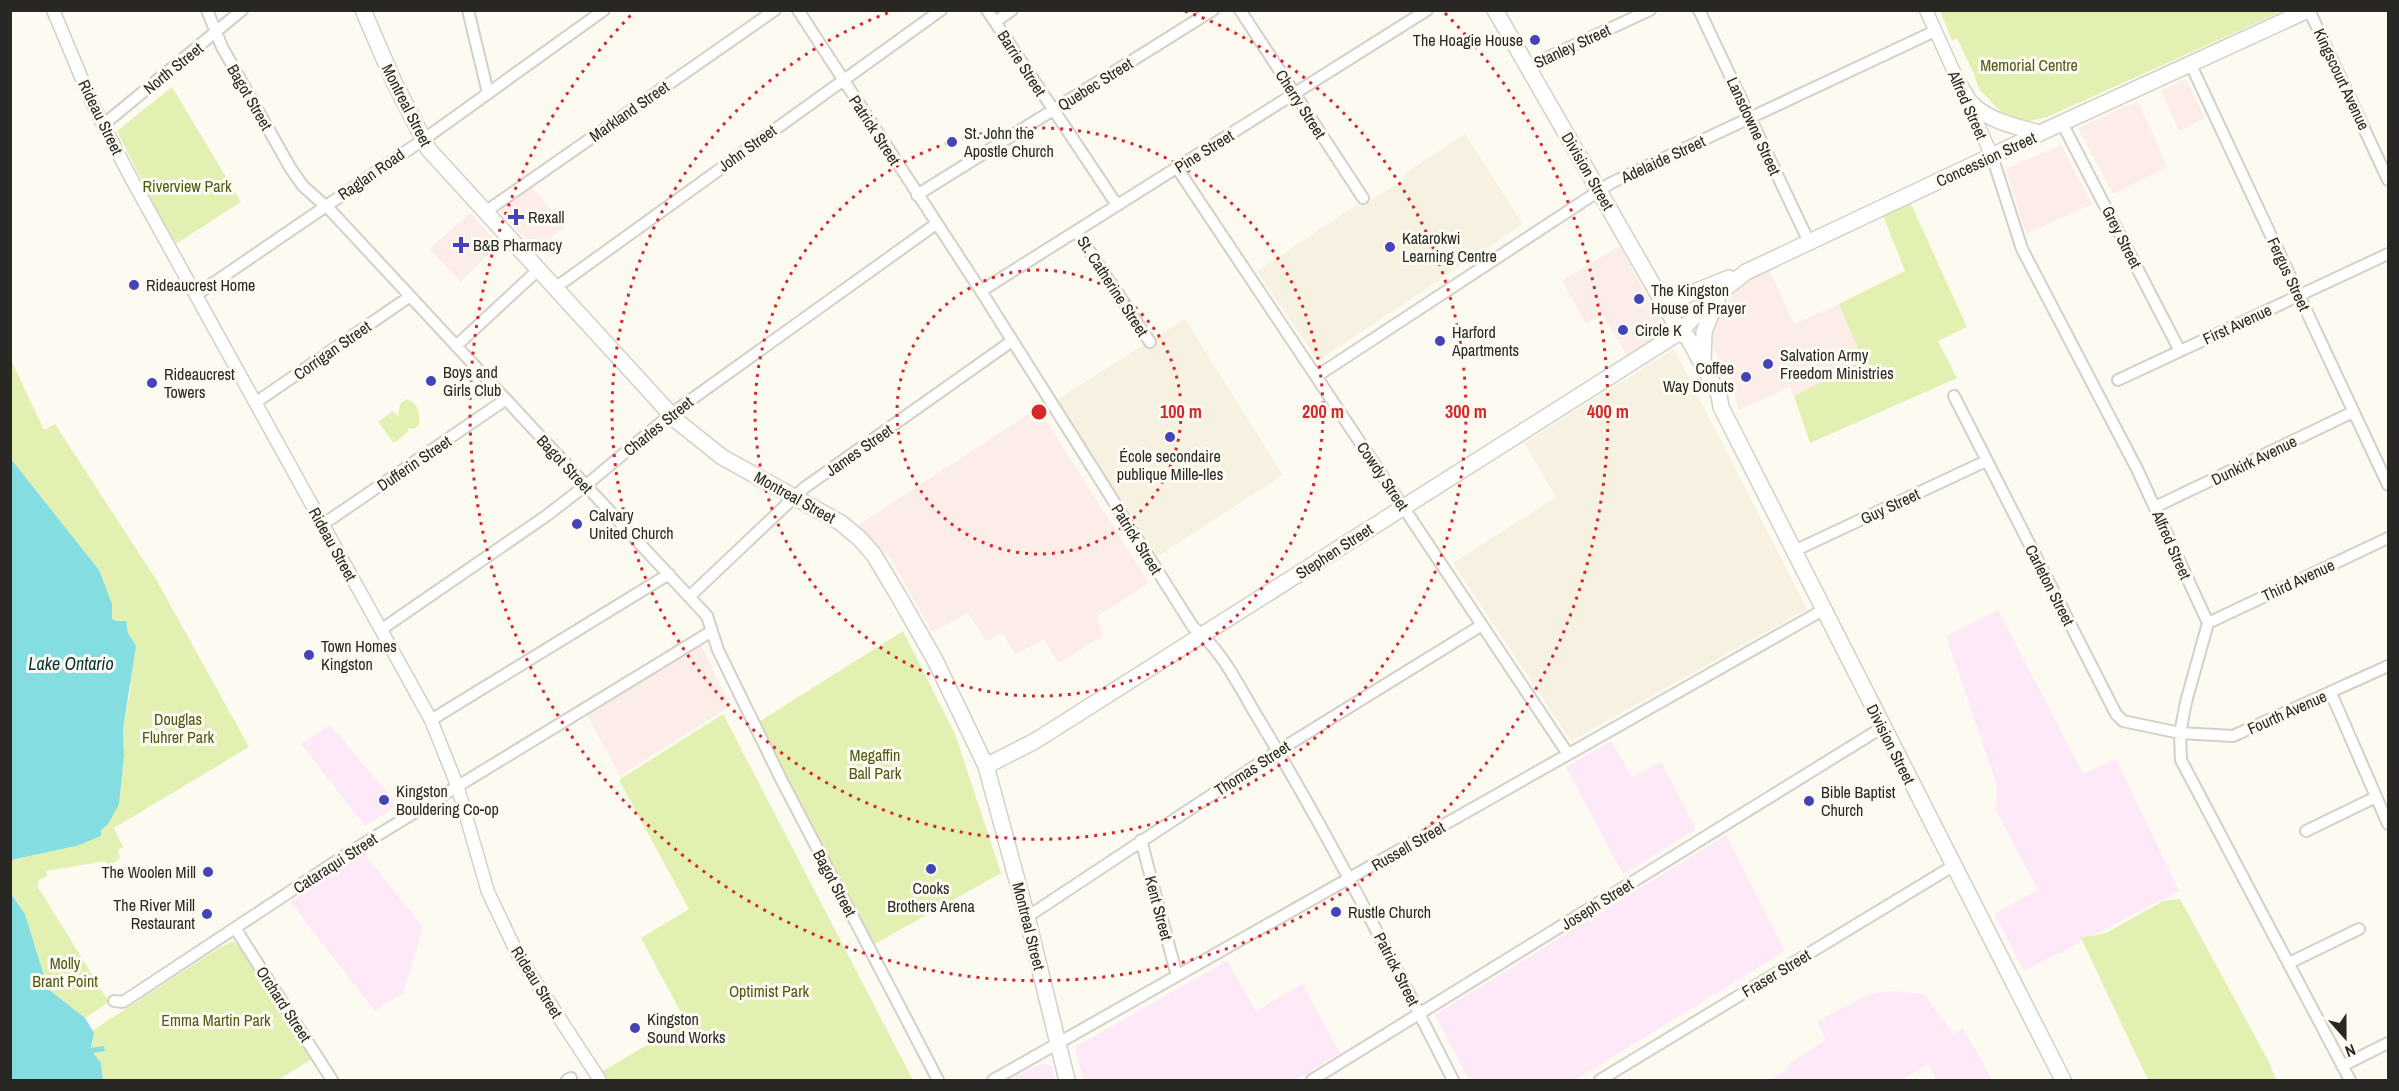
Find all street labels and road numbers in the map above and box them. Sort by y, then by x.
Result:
street label: Stanley Street [1530,18,1614,73]
street label: Kingscourt Avenue [2309,25,2375,133]
street label: Barrie Street [993,26,1052,100]
street label: North Street [139,37,208,99]
street label: Quebec Street [1053,52,1137,116]
street label: Bagot Street [222,60,278,134]
street label: Montreal Street [377,60,437,150]
street label: Cherry Street [1271,65,1332,143]
street label: Alfred Street [1943,66,1993,143]
street label: Lansdowne Street [1722,73,1786,179]
street label: Markland Street [585,75,674,147]
street label: Rideau Street [73,76,129,159]
street label: Patrick Street [844,91,906,170]
street label: John Street [713,119,781,177]
street label: Pine Street [1170,124,1238,178]
street label: Concession Street [1932,126,2040,192]
street label: Division Street [1557,128,1619,214]
street label: Adelaide Street [1616,130,1709,189]
street label: Raglan Road [333,143,409,205]
street label: Grey Street [2097,202,2147,272]
street label: St. Catherine Street [1072,231,1154,341]
street label: Fergus Street [2262,234,2316,315]
street label: First Avenue [2199,299,2275,349]
street label: Corrigan Street [289,315,375,385]
street label: Charles Street [618,391,698,461]
street label: James Street [821,419,897,481]
street label: Dufferin Street [373,430,456,496]
street label: Bagot Street [532,430,598,498]
street label: Dunkirk Avenue [2208,430,2300,490]
street label: Cowdy Street [1352,437,1414,515]
street label: Montreal Street [750,466,840,529]
street label: Guy Street [1857,483,1923,529]
street label: Patrick Street [1107,499,1168,579]
street label: Rideau Street [304,503,362,585]
street label: Alfred Street [2147,506,2197,583]
street label: Stephen Street [1291,518,1377,584]
street label: Carleton Street [2020,541,2080,630]
street label: Third Avenue [2258,554,2338,606]
street label: Fourth Avenue [2244,685,2330,739]
street label: Division Street [1861,700,1921,788]
street label: Thomas Street [1210,735,1294,801]
street label: Russell Street [1367,816,1449,876]
street label: Cataraqui Street [289,827,382,898]
street label: Bagot Street [808,846,862,921]
street label: Kent Street [1140,873,1178,943]
street label: Joseph Street [1557,873,1637,935]
street label: Montreal Street [1007,880,1051,973]
street label: Patrick Street [1369,929,1425,1010]
street label: Rideau Street [506,942,568,1022]
street label: Fraser Street [1738,944,1815,1002]
street label: Orchard Street [251,962,317,1046]

